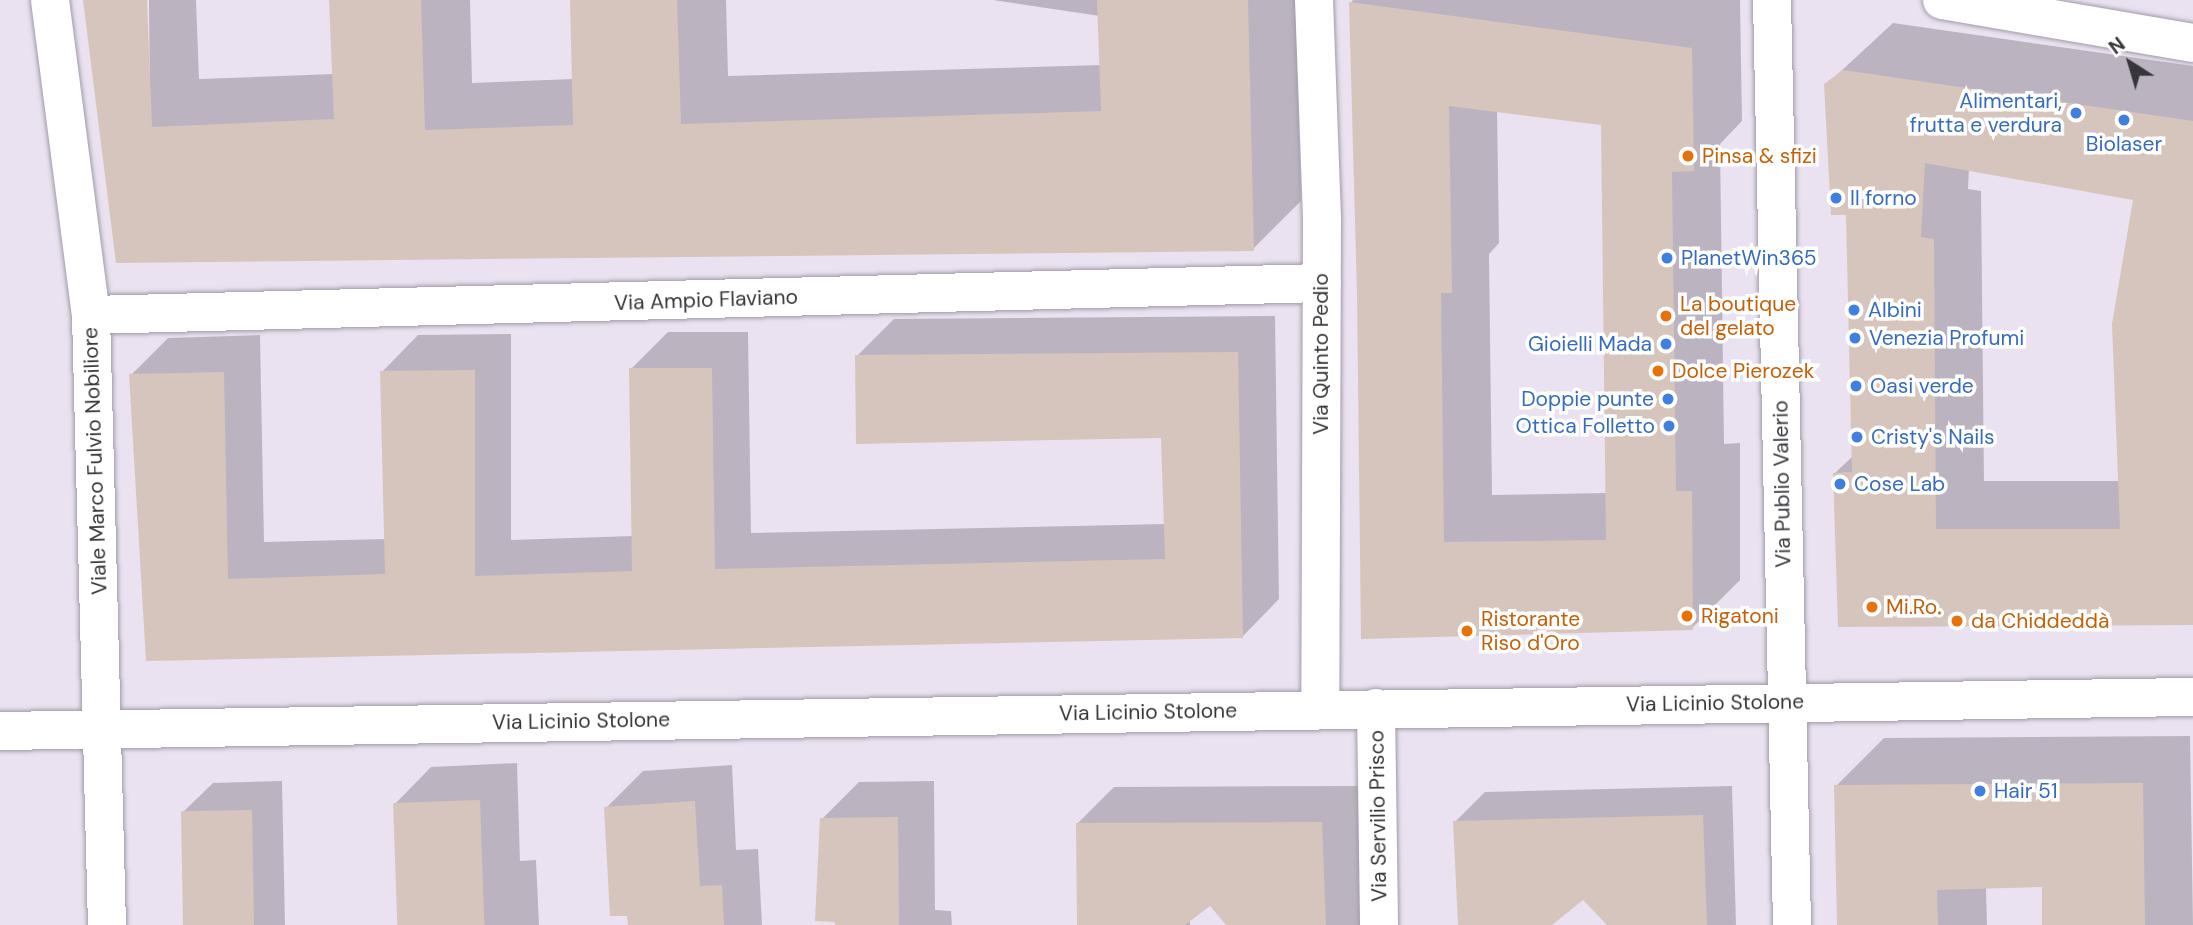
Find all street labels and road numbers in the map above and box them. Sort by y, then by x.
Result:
street label: Via Quinto Pedio [1308,273,1334,435]
street label: Via Ampio Flaviano [614,284,798,316]
street label: Viale Marco Fulvio Nobiliore [78,327,112,595]
street label: Via Publio Valerio [1768,400,1796,568]
street label: Via Licinio Stolone [1626,689,1804,717]
street label: Via Licinio Stolone [1059,698,1237,726]
street label: Via Licinio Stolone [492,707,670,735]
street label: Via Servilio Prisco [1364,730,1392,902]

